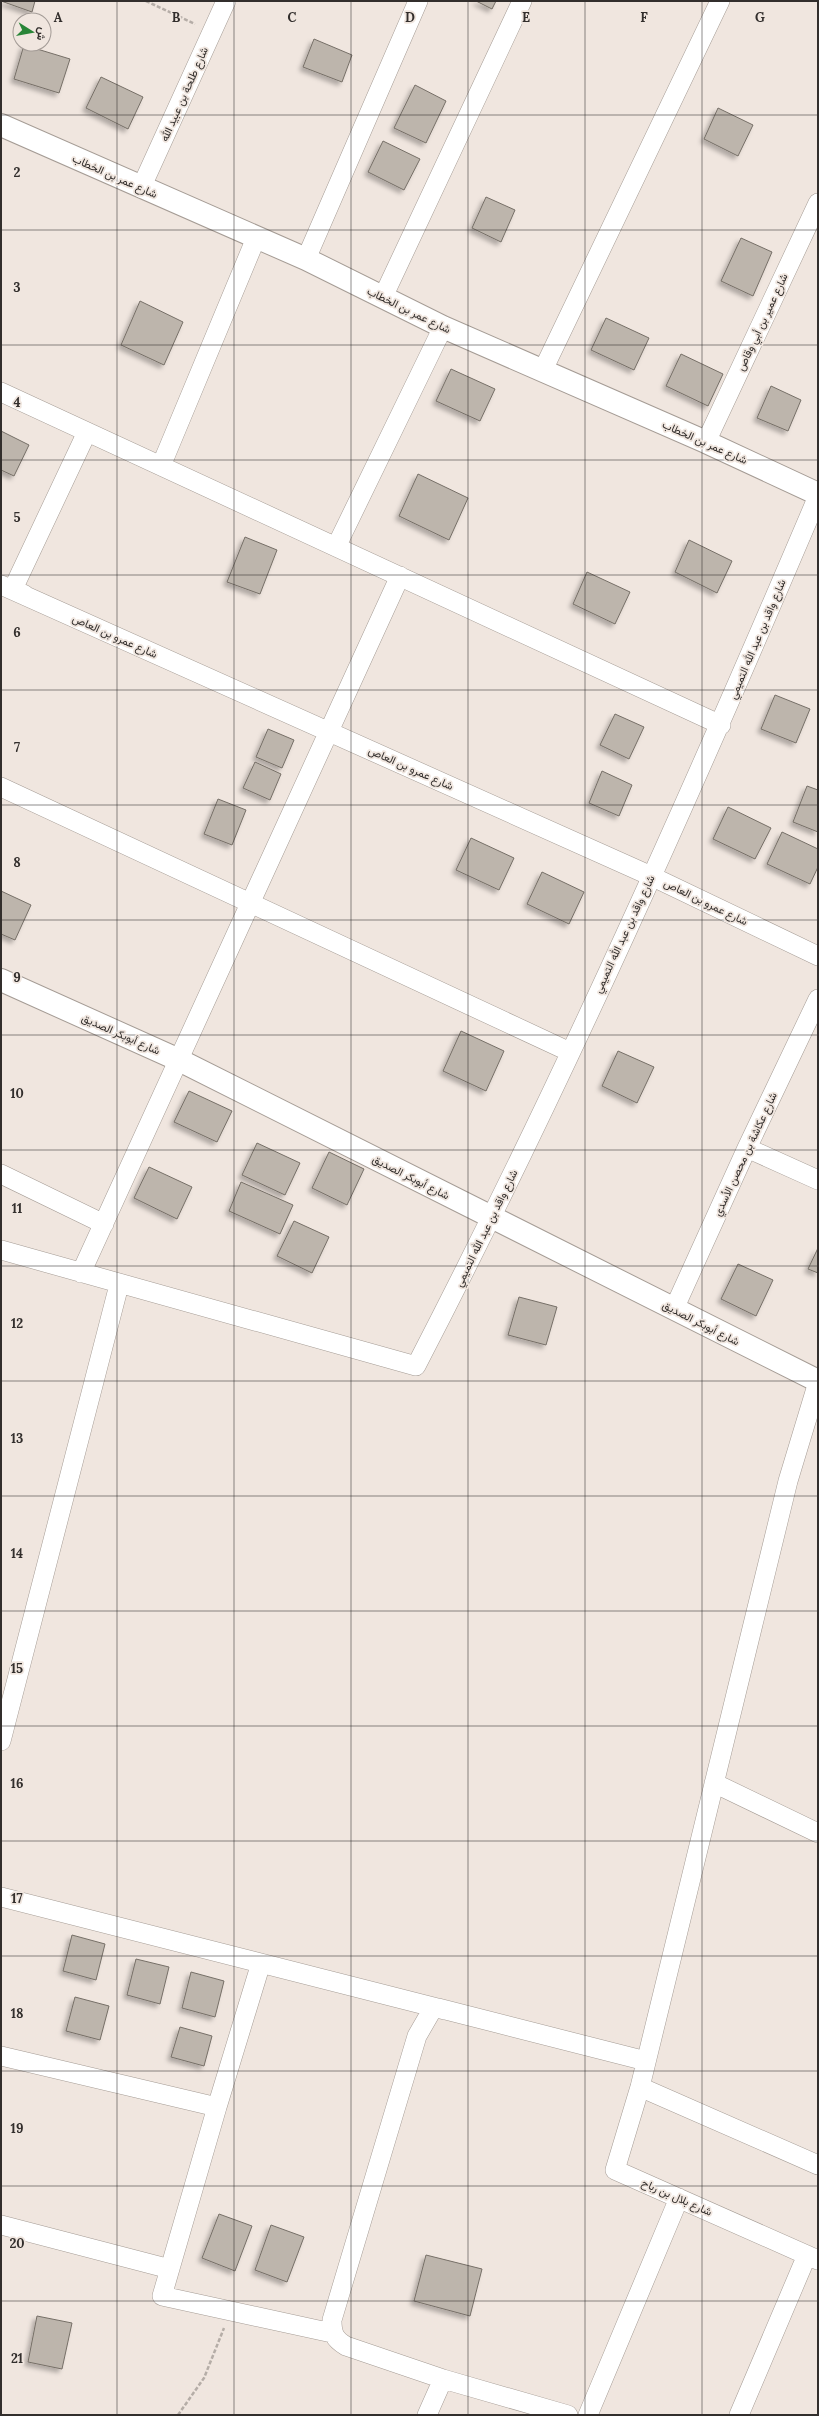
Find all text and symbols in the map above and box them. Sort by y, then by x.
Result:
text: A [54,9,63,26]
text: B [172,9,181,26]
text: C [288,9,297,26]
text: D [405,9,415,26]
text: E [522,9,530,26]
text: F [640,9,648,26]
text: G [755,9,765,26]
north arrow [12,12,52,52]
text: ش [34,26,50,42]
street label: شارع طلحة بن عبيد الله [157,44,212,144]
street label: شارع عمر بن الخطاب [70,151,160,202]
text: 2 [14,164,21,181]
street label: شارع عمير بن أبي وقاص [733,271,794,374]
text: 3 [13,279,21,296]
street label: شارع عمر بن الخطاب [364,284,453,337]
text: 4 [13,394,21,411]
street label: شارع عمر بن الخطاب [660,417,750,468]
text: 5 [13,509,21,526]
street label: شارع واقد بن عبد الله التميمي [725,577,792,702]
street label: شارع عمرو بن العاص [70,611,160,662]
text: 6 [13,624,21,641]
text: 7 [14,739,20,756]
street label: شارع عمرو بن العاص [366,743,456,794]
text: 8 [13,854,21,871]
street label: شارع واقد بن عبد الله التميمي [590,872,660,997]
street label: شارع عمرو بن العاص [661,876,751,929]
text: 9 [13,969,21,986]
street label: شارع أبوبكر الصديق [79,1010,163,1059]
text: 10 [10,1085,24,1102]
street label: شارع عكاشة بن محصن الأسدي [710,1089,783,1220]
street label: شارع أبوبكر الصديق [370,1152,452,1203]
street label: شارع واقد بن عبد الله التميمي [451,1167,523,1290]
text: 11 [12,1200,22,1217]
street label: شارع أبوبكر الصديق [660,1298,742,1349]
text: 12 [11,1315,23,1332]
text: 13 [11,1430,23,1447]
text: 14 [11,1545,23,1562]
text: 15 [11,1660,23,1677]
text: 16 [11,1775,23,1792]
text: 17 [11,1890,23,1907]
text: 18 [11,2005,23,2022]
text: 19 [11,2120,23,2137]
street label: شارع بلال بن رباح [639,2175,715,2220]
text: 20 [9,2235,25,2252]
text: 21 [11,2350,23,2367]

